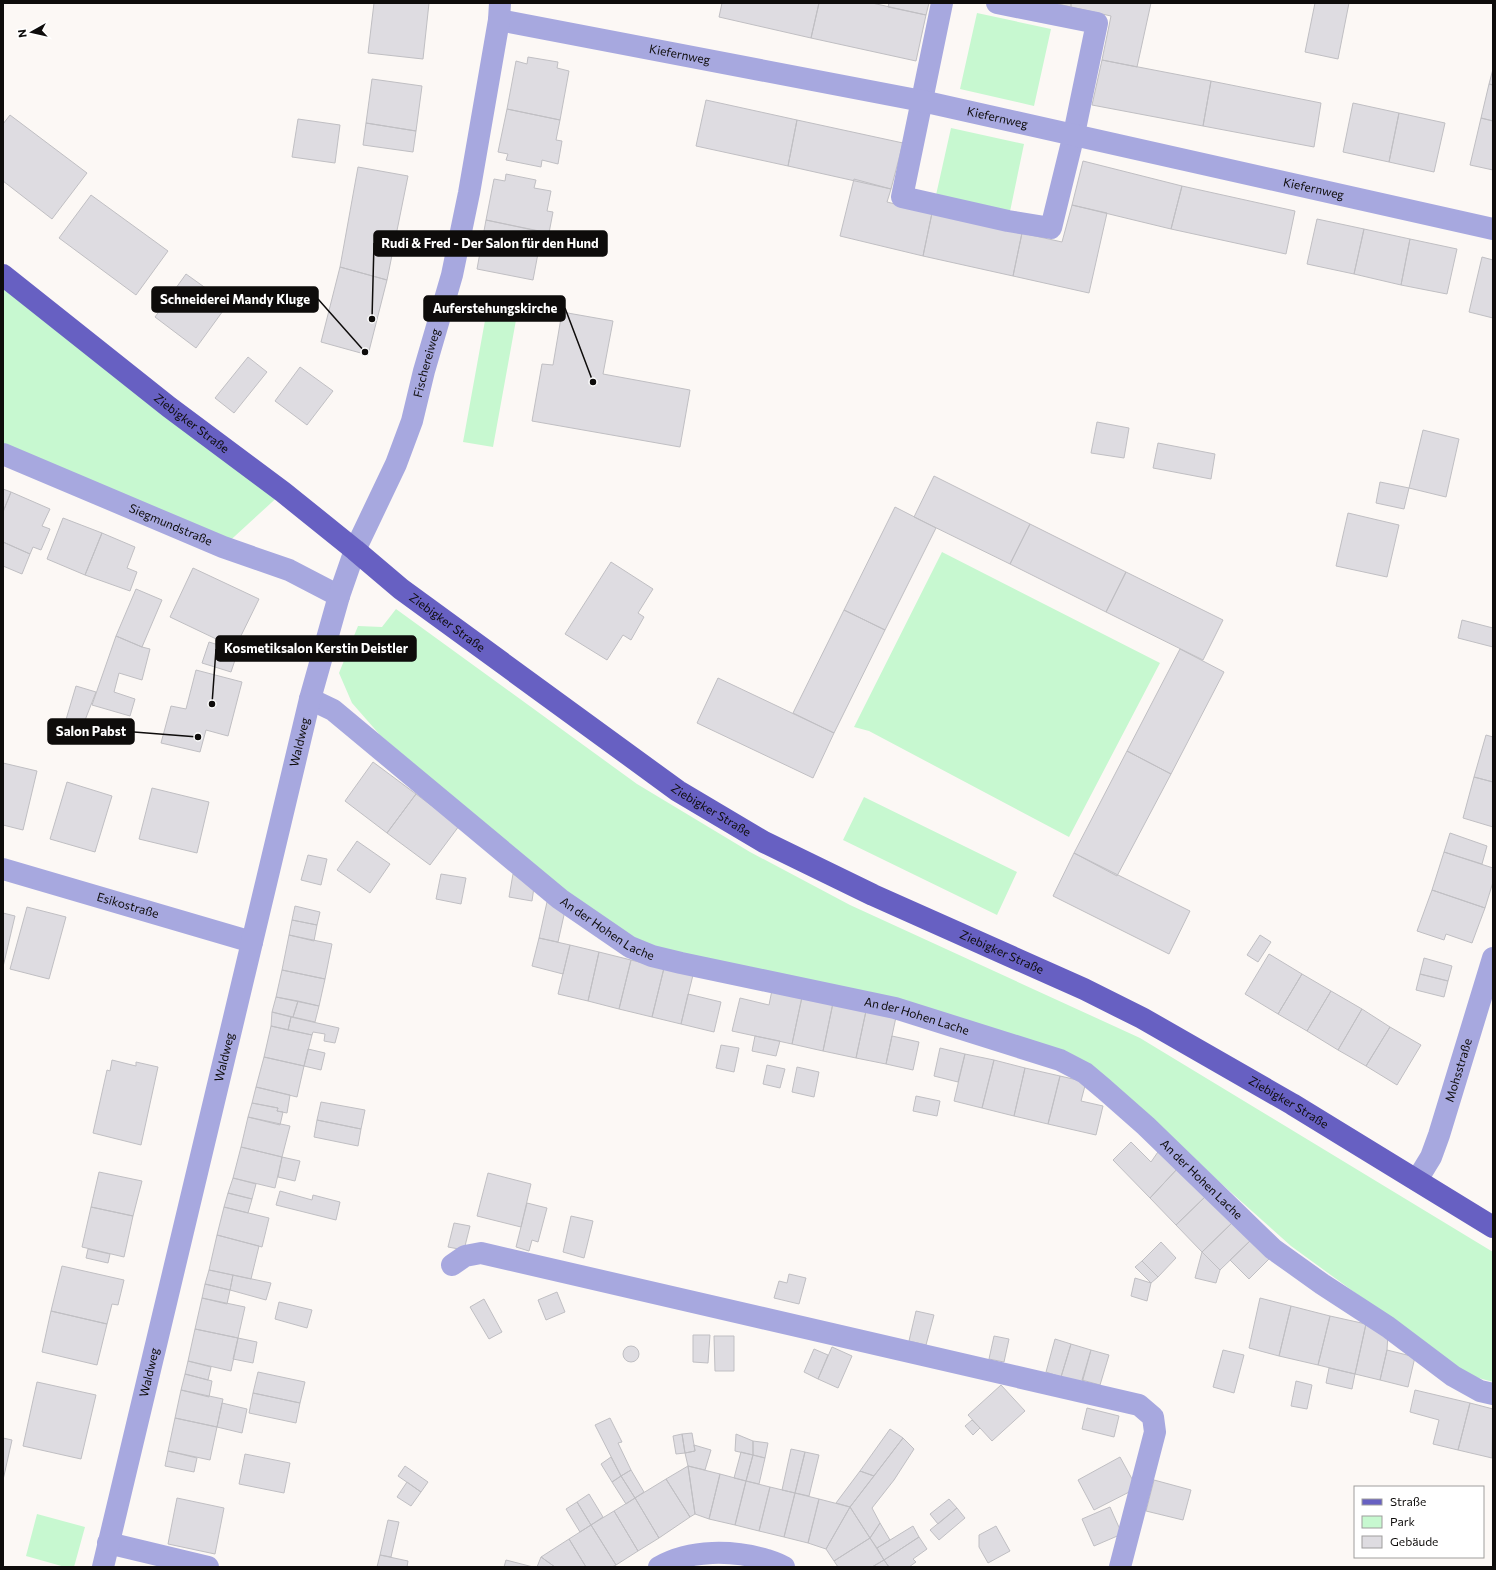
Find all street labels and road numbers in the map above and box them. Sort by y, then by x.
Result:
street label: Kiefernweg [648,41,712,66]
street label: Kiefernweg [966,103,1030,131]
street label: Kiefernweg [1282,174,1346,202]
street label: Fischereiweg [410,326,442,399]
street label: Ziebigker Straße [152,390,232,455]
street label: Siegmundstraße [127,500,215,548]
street label: Ziebigker Straße [407,589,488,654]
street label: Waldweg [286,715,311,768]
street label: Ziebigker Straße [669,780,754,839]
street label: Esikostraße [95,889,161,920]
street label: An der Hohen Lache [558,893,657,962]
street label: Ziebigker Straße [958,927,1046,976]
street label: An der Hohen Lache [863,994,971,1037]
street label: Waldweg [211,1031,236,1083]
street label: Mohsstraße [1441,1036,1474,1104]
street label: Ziebigker Straße [1247,1073,1331,1131]
street label: An der Hohen Lache [1158,1136,1246,1222]
street label: Waldweg [136,1346,161,1398]

